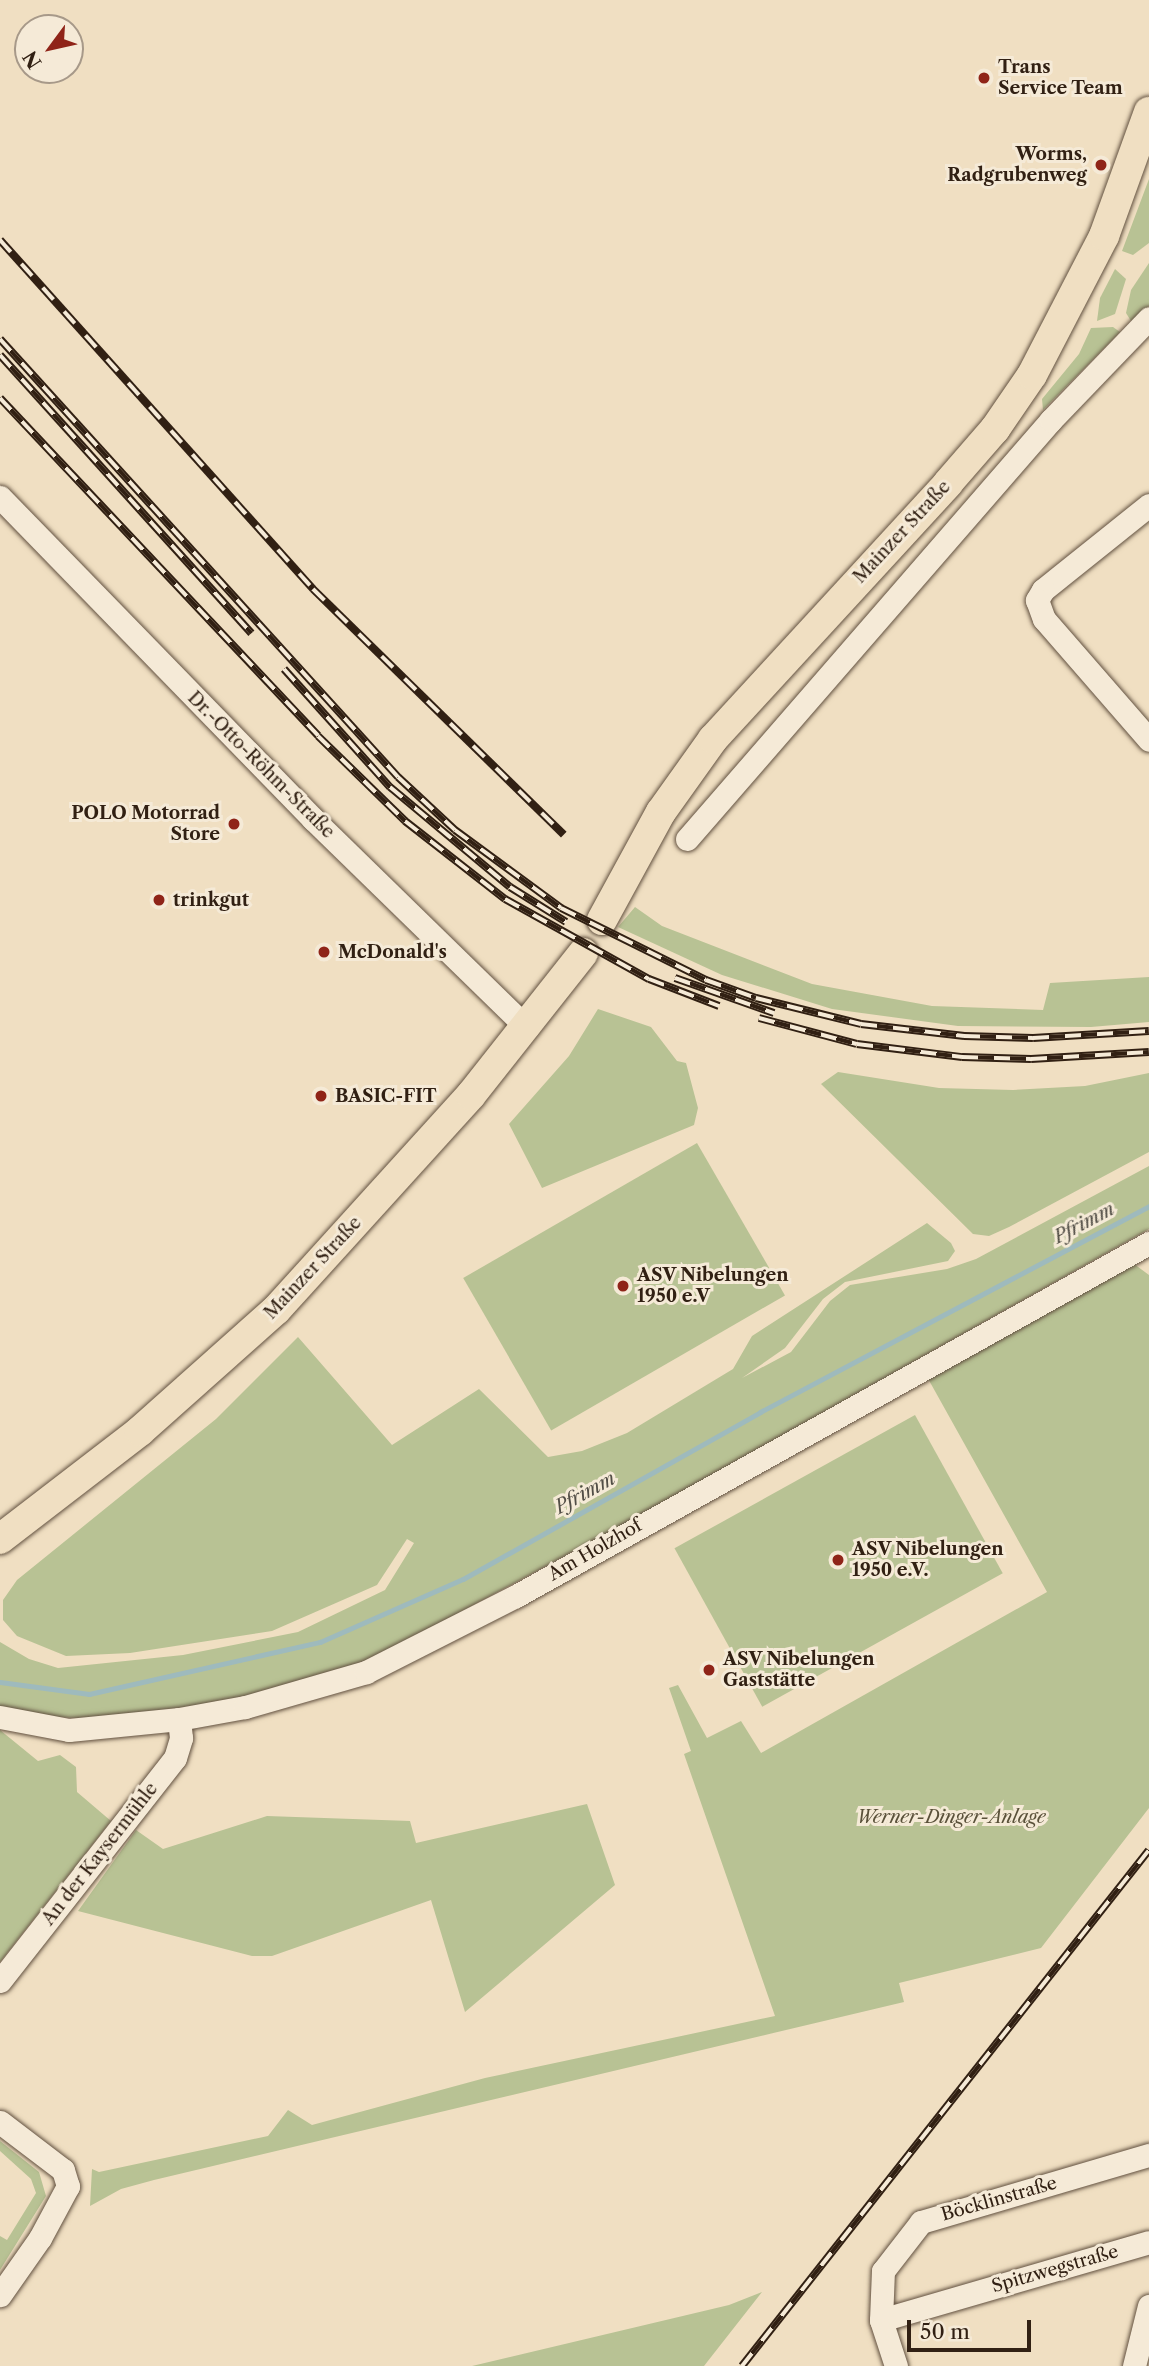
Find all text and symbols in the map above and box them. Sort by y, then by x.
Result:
north arrow [14,14,84,84]
text: N [19,46,47,73]
place label: Trans Service Team [998,57,1123,100]
marker: Trans Service Team [976,70,992,86]
place label: Worms, Radgrubenweg [947,144,1087,186]
marker: Worms, Radgrubenweg [1093,157,1109,173]
street label: Mainzer Straße [849,476,955,588]
street label: Dr.-Otto-Röhm-Straße [183,687,339,843]
place label: POLO Motorrad Store [71,803,220,846]
marker: POLO Motorrad Store [226,816,242,832]
place label: trinkgut [173,889,249,911]
marker: trinkgut [151,892,167,908]
place label: McDonald's [338,941,447,963]
marker: McDonald's [316,944,332,960]
place label: BASIC-FIT [335,1085,437,1107]
marker: BASIC-FIT [313,1088,329,1104]
water label: Pfrimm [1050,1197,1118,1249]
street label: Mainzer Straße [260,1212,366,1324]
place label: ASV Nibelungen 1950 e.V [637,1265,789,1308]
marker: ASV Nibelungen 1950 e.V [615,1278,631,1294]
water label: Pfrimm [551,1467,619,1519]
street label: Am Holzhof [544,1515,646,1585]
place label: ASV Nibelungen 1950 e.V. [852,1539,1004,1582]
marker: ASV Nibelungen 1950 e.V. [830,1552,846,1568]
place label: ASV Nibelungen Gaststätte [723,1649,875,1692]
marker: ASV Nibelungen Gaststätte [701,1662,717,1678]
street label: An der Kaysermühle [38,1778,162,1930]
park label: Werner-Dinger-Anlage [856,1806,1046,1828]
street label: Böcklinstraße [939,2172,1059,2226]
street label: Spitzwegstraße [989,2241,1121,2297]
scale bar [911,2306,1035,2350]
text: 50 m [920,2319,970,2344]

